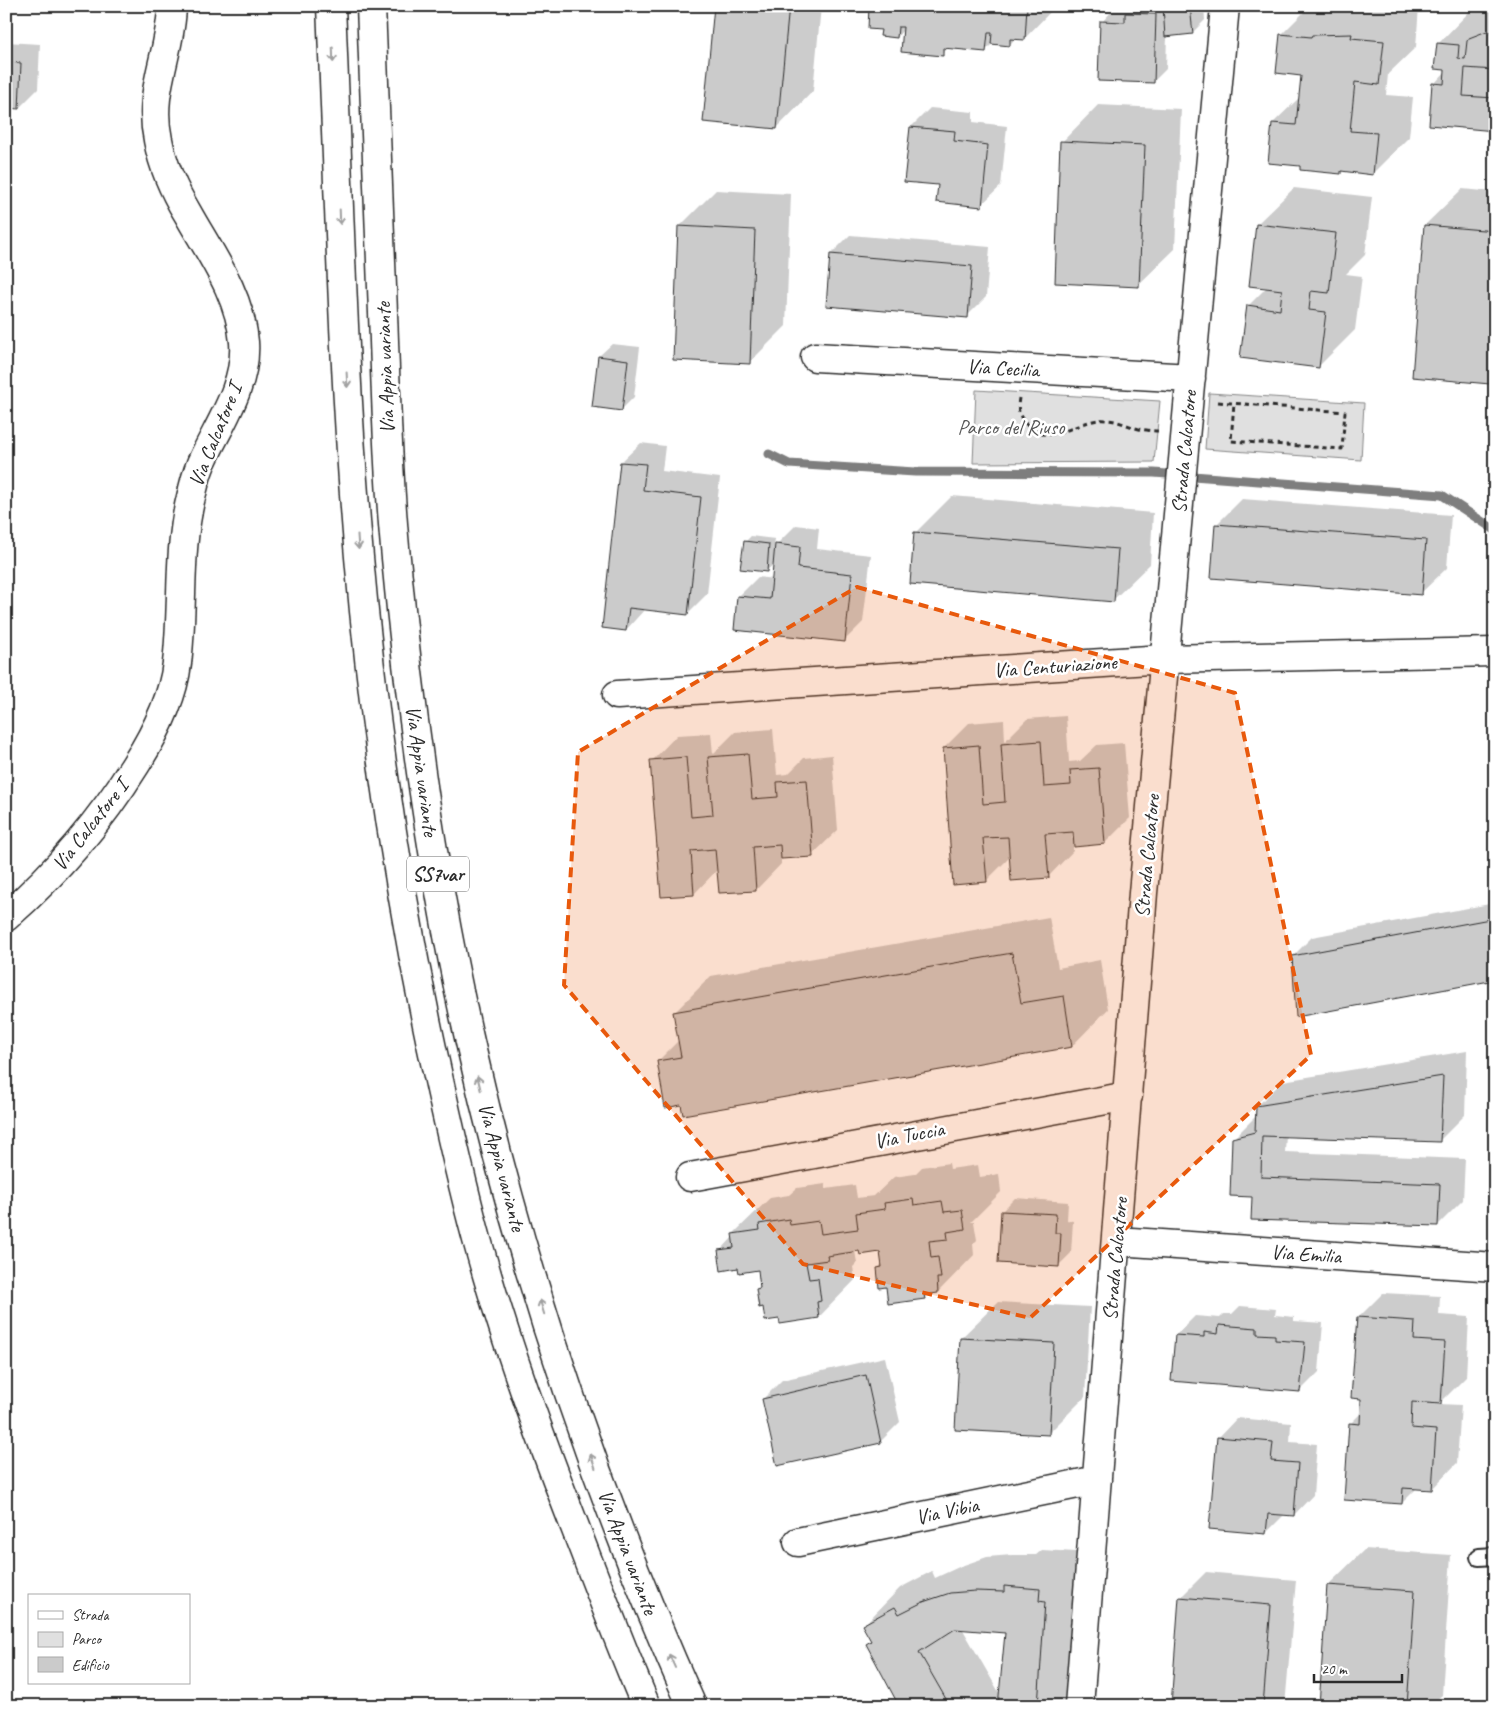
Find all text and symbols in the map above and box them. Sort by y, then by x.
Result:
one-way arrow [328,46,338,63]
one-way arrow [335,209,344,225]
street label: Via Appia variante [370,301,400,434]
street label: Via Cecilia [966,353,1042,383]
one-way arrow [343,371,352,387]
street label: Via Calcatore I [183,375,249,490]
street label: Strada Calcatore [1166,388,1202,515]
park label: Parco del Riuso [958,414,1066,440]
one-way arrow [353,534,362,550]
street label: Via Centuriazione [993,649,1119,683]
street label: Via Appia variante [400,704,444,839]
street label: Via Calcatore I [46,771,137,876]
street label: Strada Calcatore [1129,792,1165,919]
road number: SS7var [407,856,469,892]
one-way arrow [474,1076,483,1092]
street label: Via Appia variante [472,1100,532,1235]
street label: Via Tuccia [872,1115,948,1154]
street label: Strada Calcatore [1097,1195,1133,1322]
street label: Via Emilia [1270,1239,1344,1270]
one-way arrow [536,1300,546,1316]
one-way arrow [588,1454,597,1470]
street label: Via Appia variante [592,1486,664,1619]
street label: Via Vibia [913,1491,982,1530]
legend [28,1594,190,1684]
text: Strada [72,1606,109,1625]
text: Parco [72,1630,103,1649]
scale bar [1314,1652,1401,1684]
one-way arrow [667,1654,677,1669]
text: Edificio [72,1656,110,1675]
text: 20 m [1321,1660,1348,1679]

